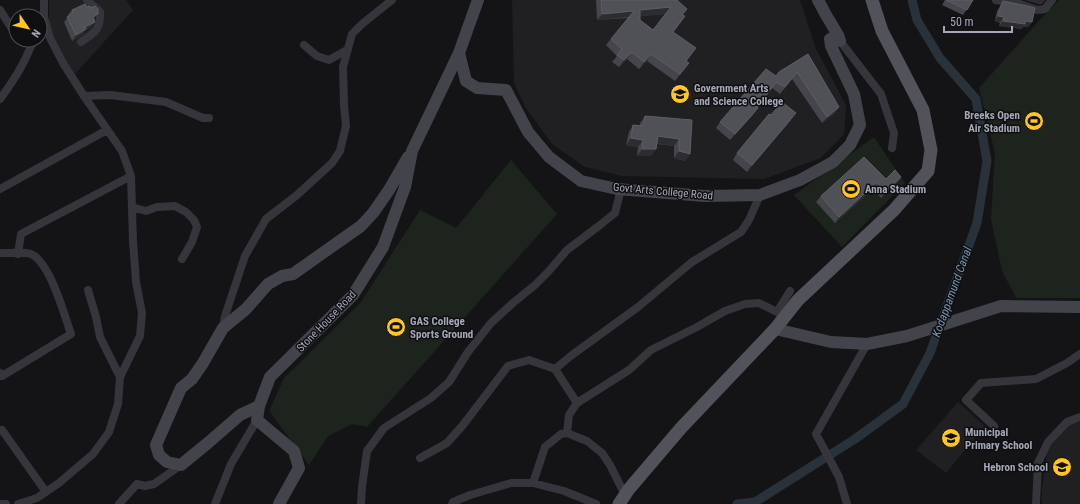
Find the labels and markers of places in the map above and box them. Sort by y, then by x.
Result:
place label: Government Arts and Science College [694,82,783,108]
school or university icon: Government Arts and Science College [669,83,691,105]
place label: Breeks Open Air Stadium [964,109,1020,135]
sports icon: Breeks Open Air Stadium [1023,110,1045,132]
sports icon: Anna Stadium [840,178,862,200]
place label: Anna Stadium [865,183,926,196]
place label: GAS College Sports Ground [410,315,473,341]
sports icon: GAS College Sports Ground [385,316,407,338]
place label: Municipal Primary School [965,426,1033,452]
school or university icon: Municipal Primary School [940,427,962,449]
school or university icon: Hebron School [1051,456,1073,478]
place label: Hebron School [984,461,1048,474]

